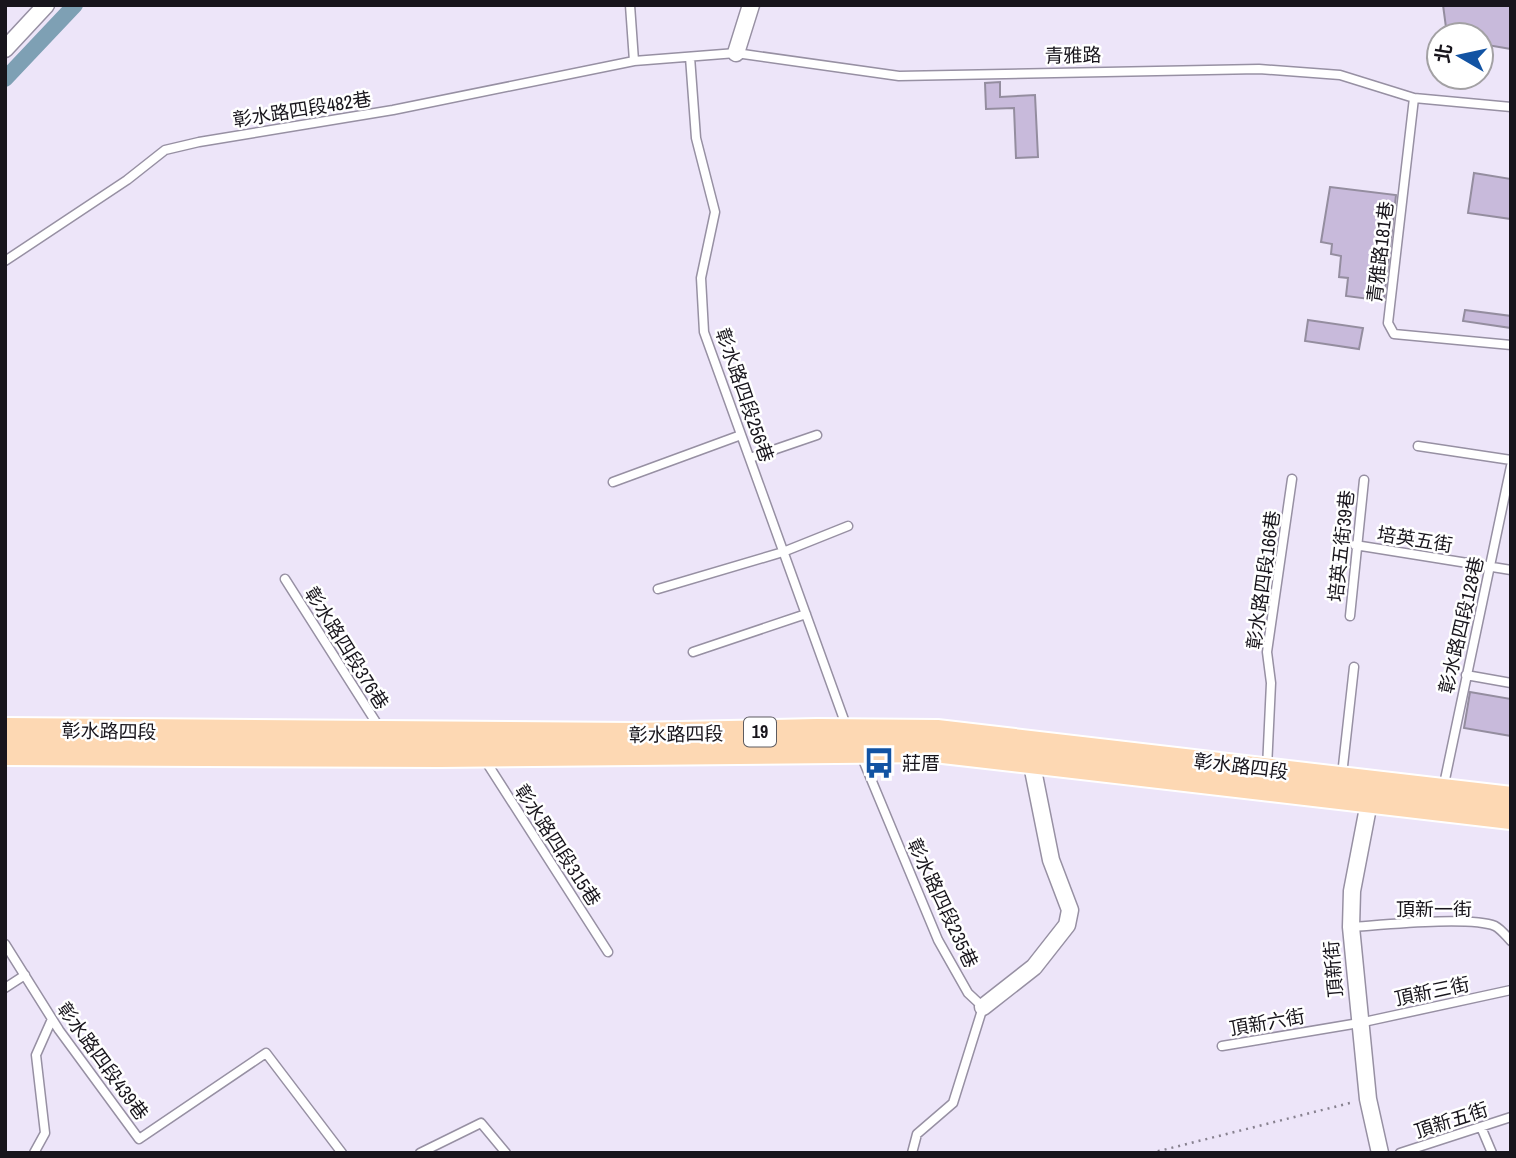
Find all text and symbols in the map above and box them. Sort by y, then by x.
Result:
north arrow [1425,21,1495,91]
street label: 青雅路 [1044,42,1102,68]
text: 北 [1429,42,1458,65]
street label: 彰水路四段482巷 [231,85,373,133]
street label: 青雅路181巷 [1361,200,1399,304]
street label: 彰水路四段256巷 [710,325,780,465]
street label: 培英五街39巷 [1322,489,1360,603]
street label: 彰水路四段166巷 [1240,509,1286,651]
street label: 培英五街 [1375,520,1455,558]
street label: 彰水路四段128巷 [1433,554,1489,696]
street label: 彰水路四段376巷 [299,582,395,714]
street label: 彰水路四段 [61,717,157,745]
road number: 19 [744,718,776,746]
street label: 彰水路四段 [628,720,724,748]
bus stop icon: 莊厝 [862,746,896,780]
street label: 彰水路四段 [1192,747,1290,785]
place label: 莊厝 [902,750,940,776]
street label: 彰水路四段315巷 [509,779,607,911]
street label: 彰水路四段235巷 [902,834,984,972]
street label: 頂新一街 [1396,896,1472,922]
street label: 頂新街 [1318,939,1348,999]
street label: 頂新三街 [1392,970,1472,1012]
street label: 彰水路四段439巷 [51,997,155,1125]
street label: 頂新六街 [1227,1003,1307,1041]
street label: 頂新五街 [1411,1096,1491,1144]

